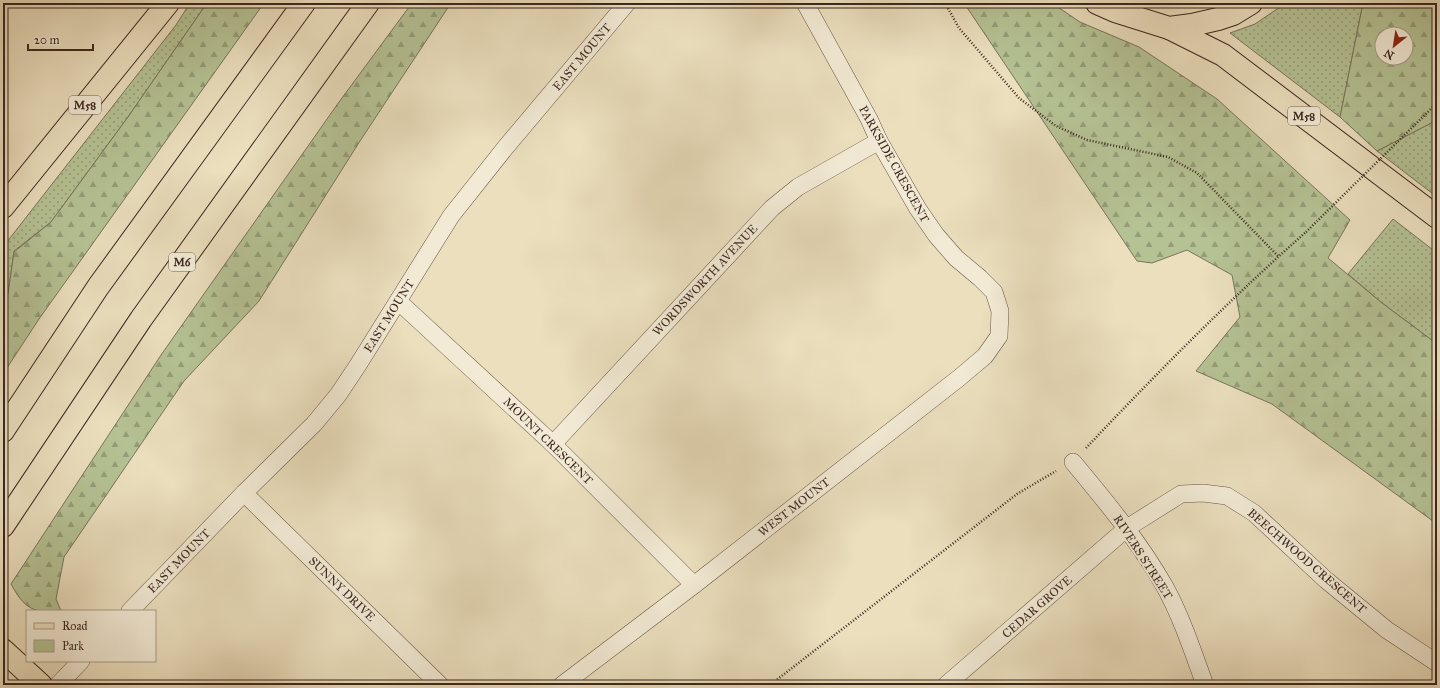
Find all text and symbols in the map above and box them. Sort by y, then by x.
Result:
street label: EAST MOUNT [550,21,614,93]
scale bar [28,26,93,52]
north arrow [1374,26,1414,66]
text: 20 m [34,33,60,47]
text: N [1381,46,1397,62]
road number: M58 [69,96,101,114]
street label: PARKSIDE CRESCENT [856,103,932,225]
road number: M58 [1288,107,1320,125]
street label: WORDSWORTH AVENUE [650,221,761,339]
road number: M6 [169,253,195,271]
street label: EAST MOUNT [361,277,417,355]
street label: MOUNT CRESCENT [500,395,596,487]
street label: WEST MOUNT [755,475,833,539]
street label: BEECHWOOD CRESCENT [1245,506,1369,616]
street label: RIVERS STREET [1111,512,1175,602]
street label: EAST MOUNT [145,526,213,596]
street label: SUNNY DRIVE [306,554,378,624]
street label: CEDAR GROVE [999,573,1075,641]
legend [26,610,156,662]
text: Road [62,619,88,633]
text: Park [62,639,84,653]

